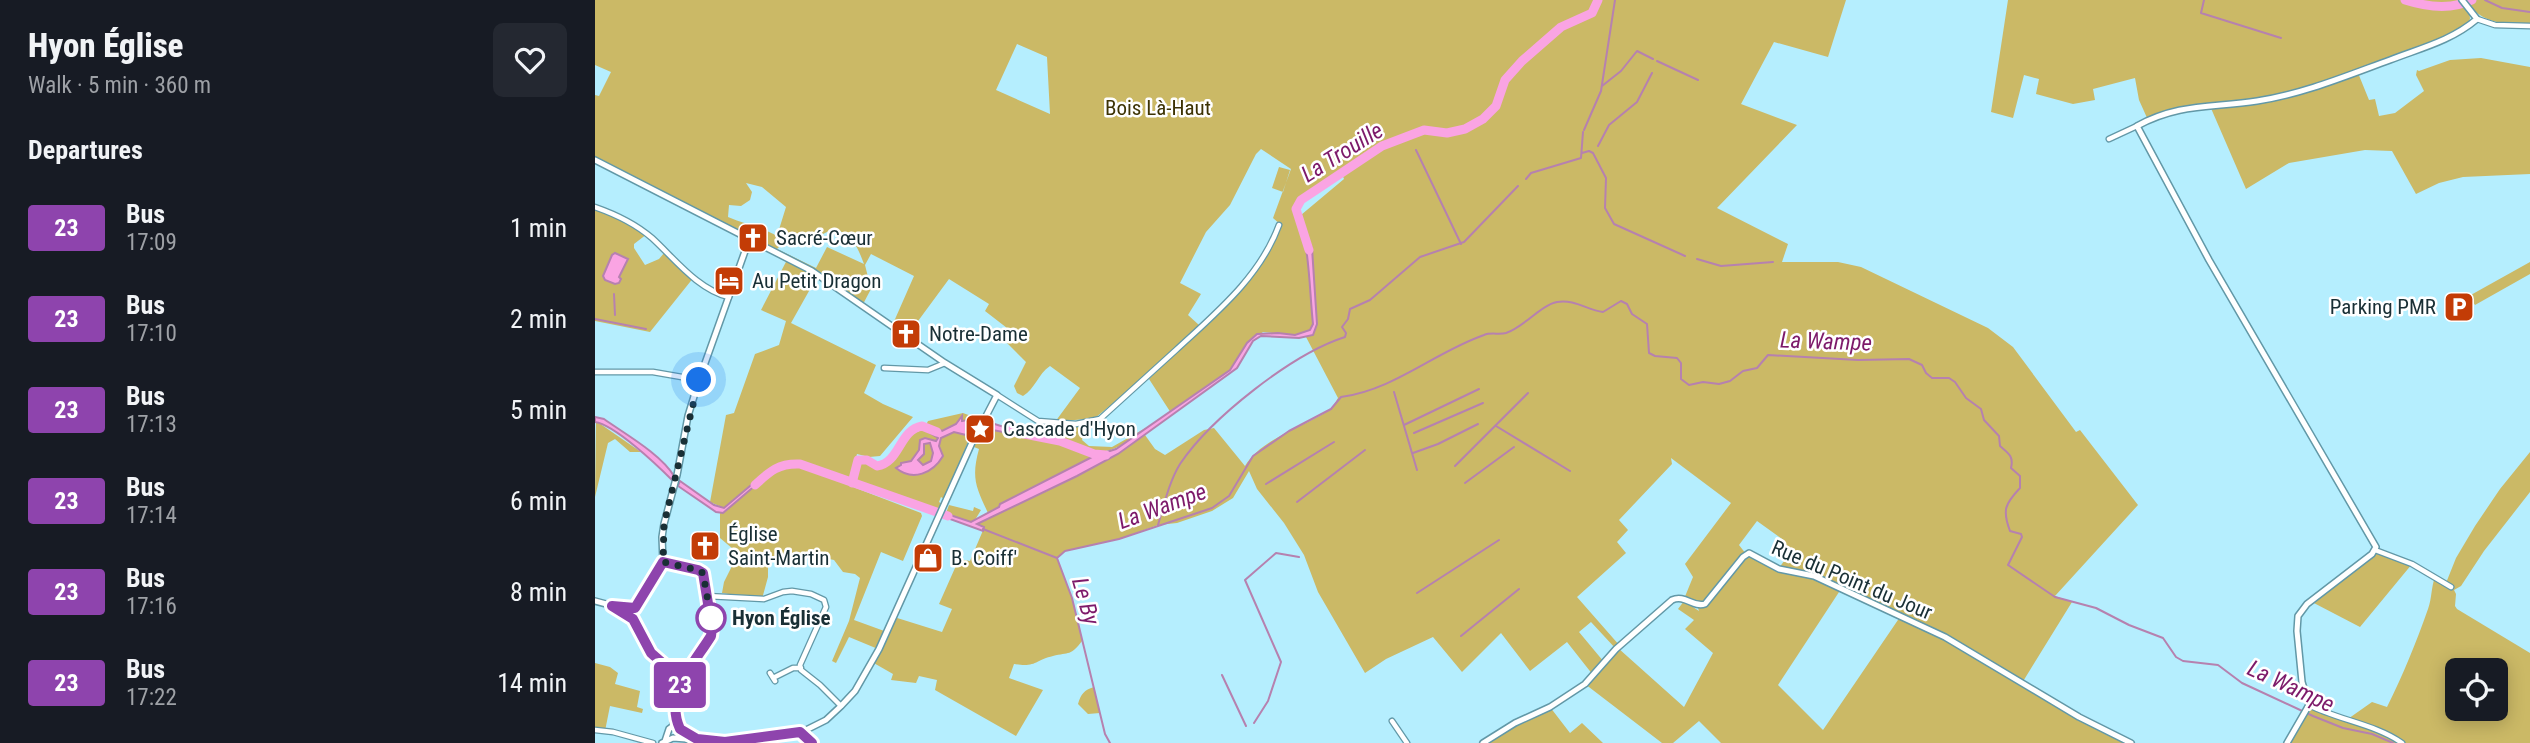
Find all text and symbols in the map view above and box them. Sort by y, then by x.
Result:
button: heart [493,23,567,97]
text: Hyon Église [28,26,184,65]
text: Walk · 5 min · 360 m [28,72,211,99]
park label: Bois Là-Haut [1105,96,1211,120]
water label: La Trouille [1296,117,1388,188]
text: Departures [28,135,143,165]
text: Bus [126,199,165,229]
text: 1 min [510,213,567,243]
text: 23 [54,214,79,242]
church icon: Sacré-Cœur [736,221,770,255]
place label: Sacré-Cœur [776,226,873,250]
text: 17:09 [126,229,177,256]
hotel icon: Au Petit Dragon [712,264,746,298]
place label: Au Petit Dragon [752,269,882,293]
text: Bus [126,290,165,320]
parking icon: Parking PMR [2442,290,2476,324]
place label: Parking PMR [2330,295,2436,319]
text: 2 min [510,304,567,334]
text: 23 [54,305,79,333]
church icon: Notre-Dame [889,317,923,351]
text: 17:10 [126,320,177,347]
place label: Notre-Dame [929,322,1028,346]
water label: La Wampe [1779,326,1872,357]
your location [681,362,716,397]
text: Bus [126,381,165,411]
text: 5 min [510,395,567,425]
text: 23 [54,396,79,424]
text: 17:13 [126,411,177,438]
place icon: Cascade d'Hyon [963,412,997,446]
place label: Cascade d'Hyon [1003,417,1136,441]
text: Bus [126,472,165,502]
water label: La Wampe [1114,478,1210,535]
text: 6 min [510,486,567,516]
text: 23 [54,487,79,515]
text: 17:14 [126,502,177,529]
place label: Église Saint-Martin [728,522,829,570]
church icon: Église Saint-Martin [688,529,722,563]
street label: Rue du Point du Jour [1768,535,1936,625]
shop icon: B. Coiff' [911,541,945,575]
place label: B. Coiff' [951,546,1017,570]
text: Bus [126,563,165,593]
water label: Le By [1066,574,1105,628]
text: 8 min [510,577,567,607]
text: 23 [54,578,79,606]
text: 17:16 [126,593,177,620]
marker: Hyon Église [696,603,726,633]
place label: Hyon Église [732,606,831,630]
text: Bus [126,654,165,684]
water label: La Wampe [2243,655,2338,718]
map controls [2445,658,2508,721]
button: locate [2445,658,2508,721]
line badge: 23 [649,662,711,708]
text: 14 min [497,668,567,698]
text: 23 [54,669,79,697]
text: 23 [668,671,692,699]
text: 17:22 [126,684,177,711]

